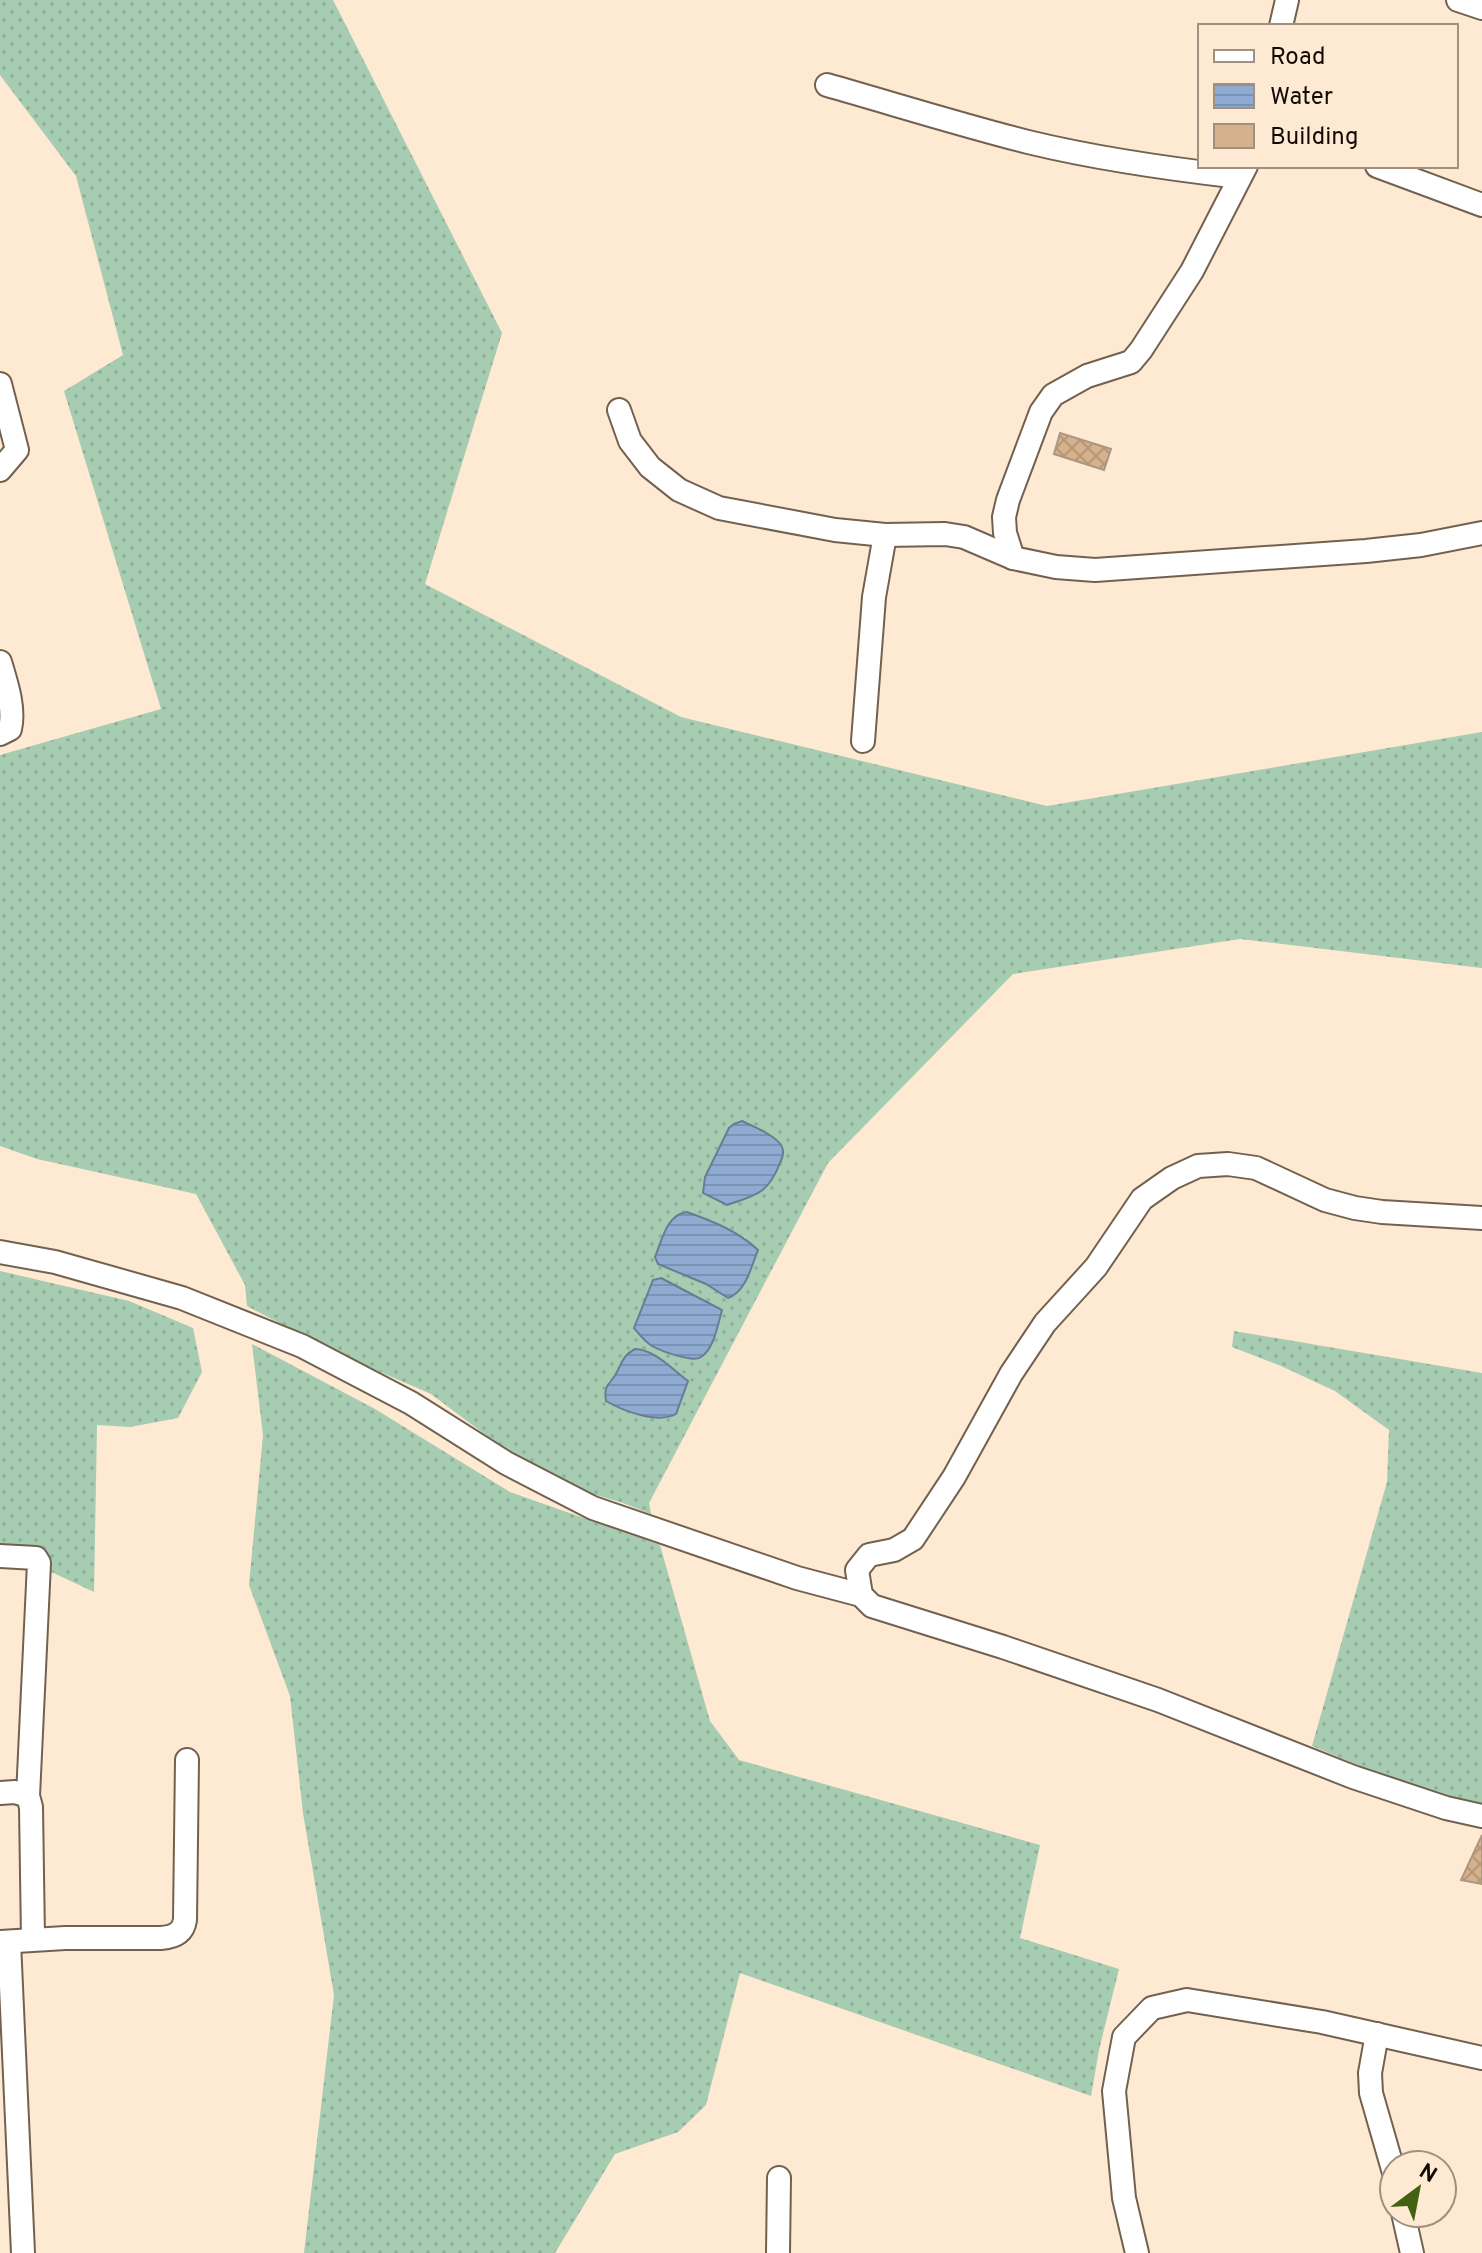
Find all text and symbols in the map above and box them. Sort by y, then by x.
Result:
legend [1198,24,1458,168]
text: Road [1270,43,1326,73]
text: Water [1270,83,1333,113]
text: Building [1270,123,1359,153]
north arrow [1378,2149,1458,2229]
text: N [1413,2159,1441,2190]

